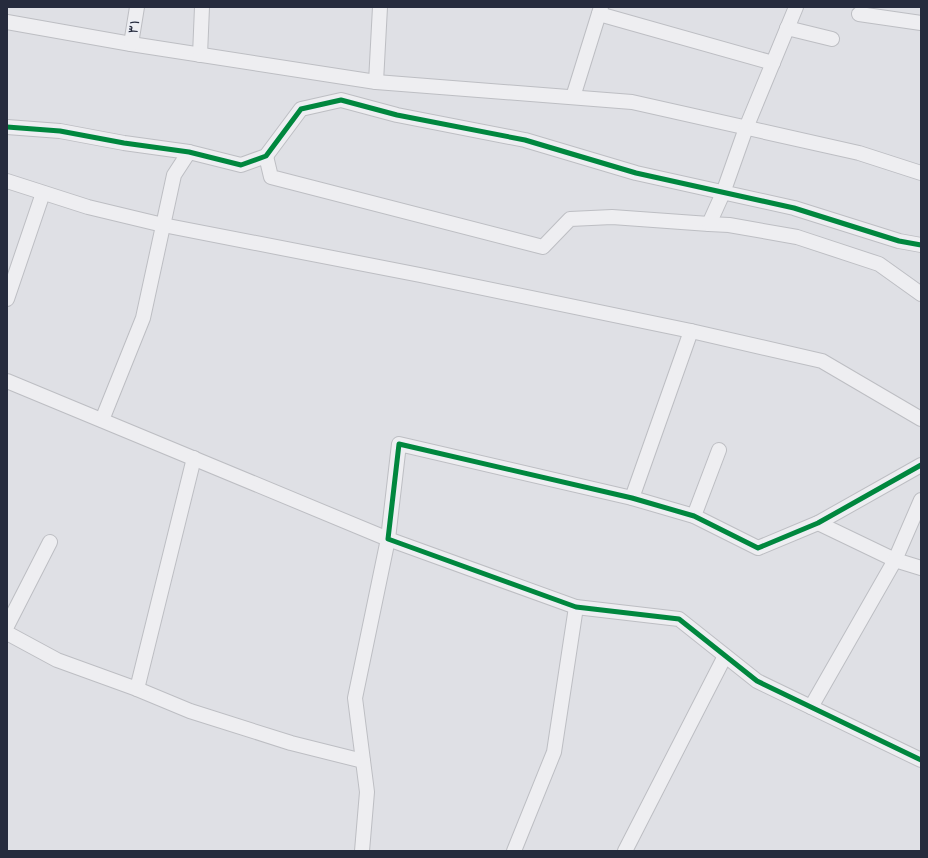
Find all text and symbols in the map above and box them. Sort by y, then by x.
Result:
street label: ۳۱ [123,17,145,35]

